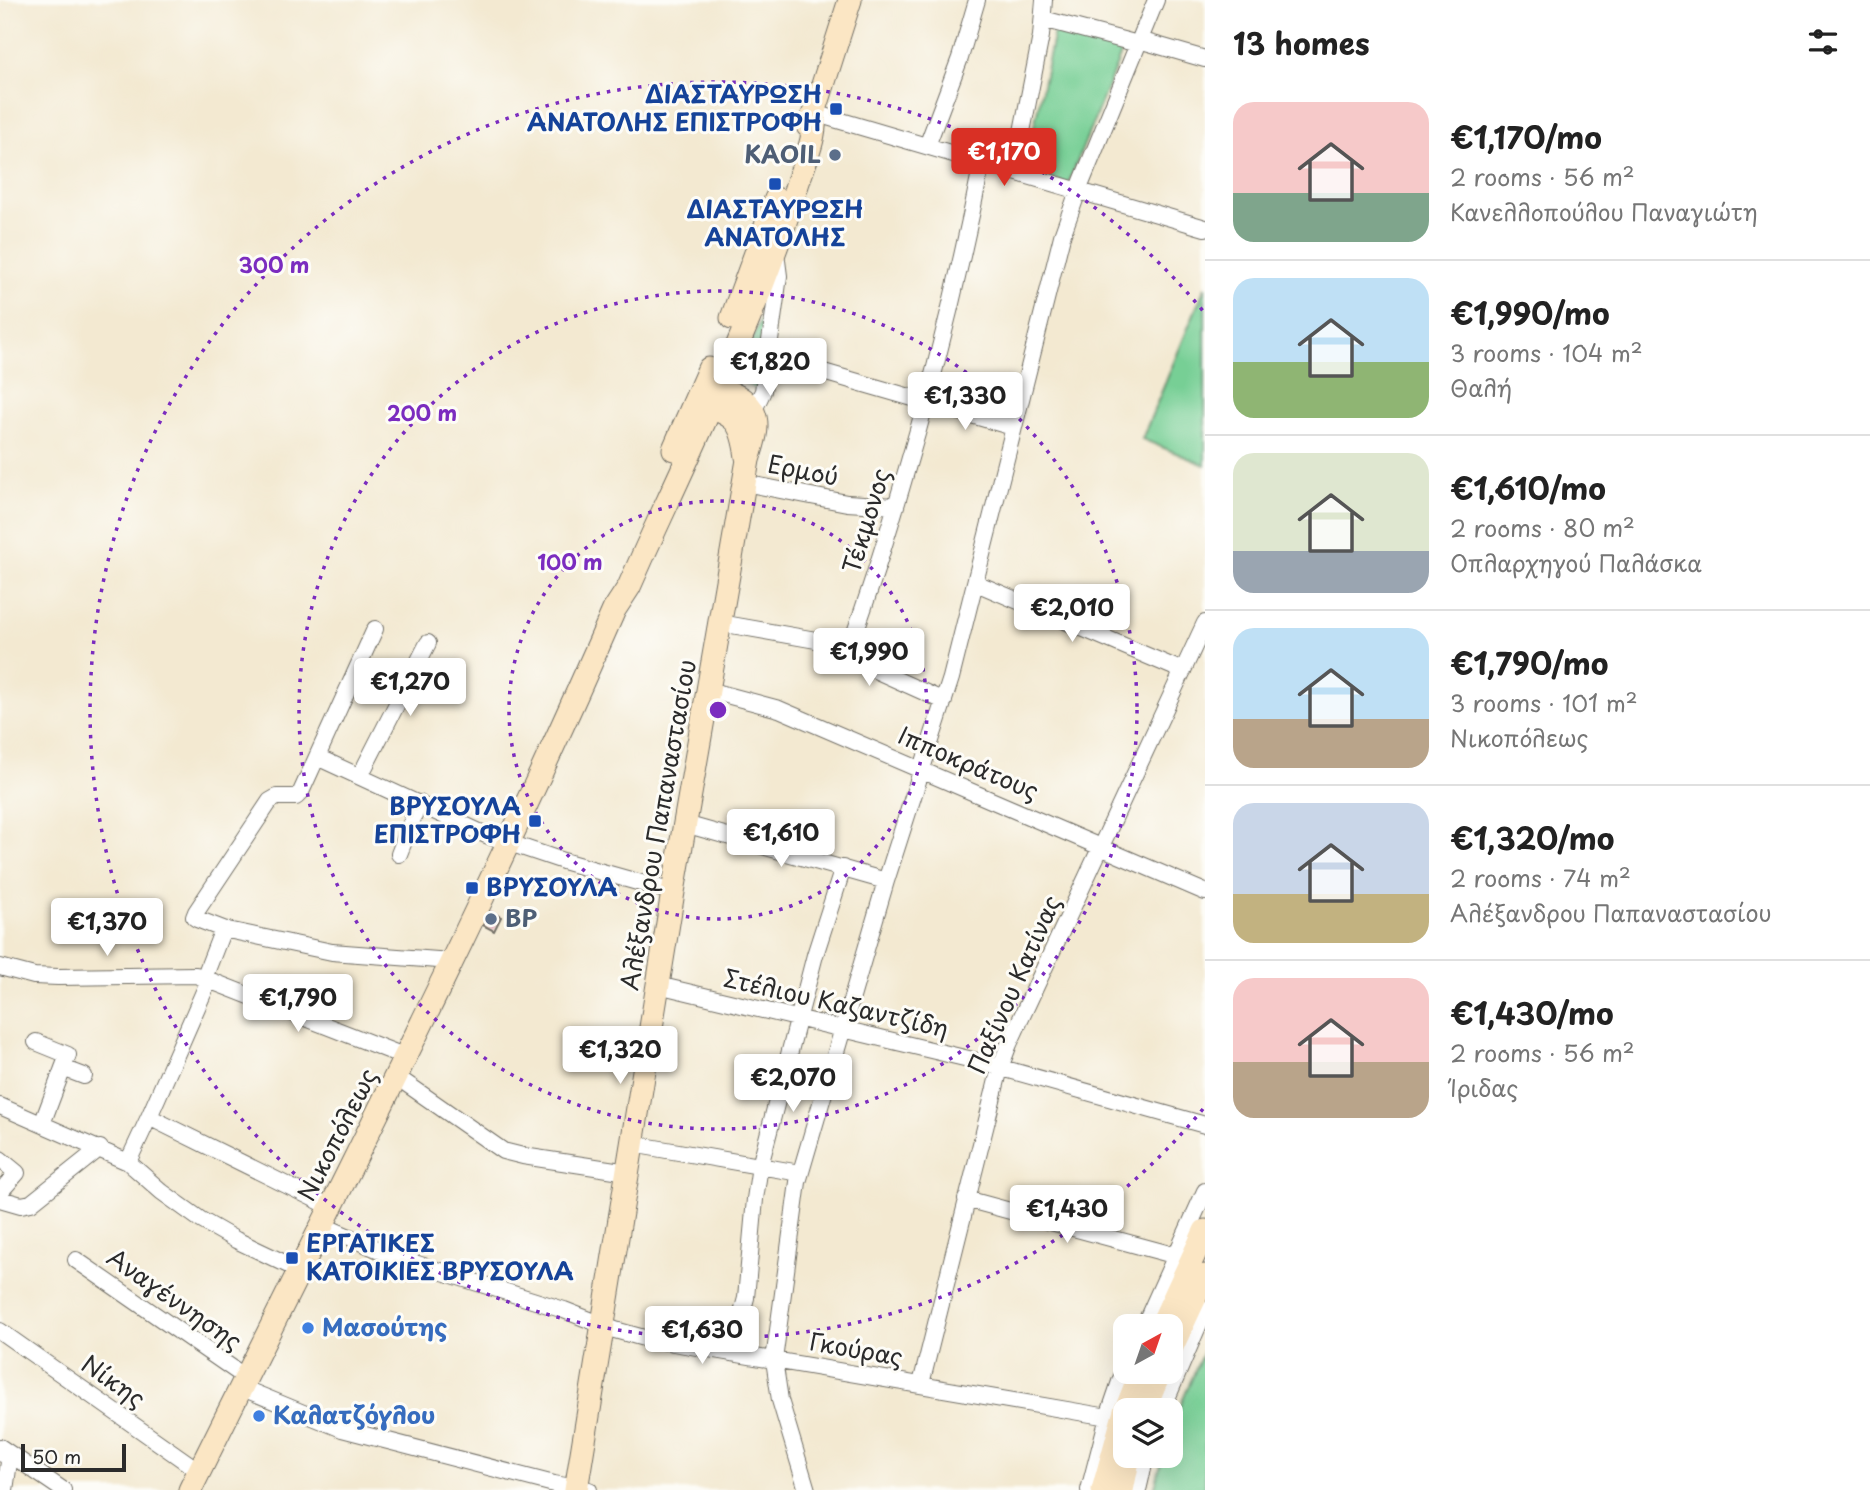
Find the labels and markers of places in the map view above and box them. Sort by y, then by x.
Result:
place label: ΔΙΑΣΤΑΥΡΩΣΗ ΑΝΑΤΟΛΗΣ ΕΠΙΣΤΡΟΦΗ [527,75,822,139]
marker: ΔΙΑΣΤΑΥΡΩΣΗ ΑΝΑΤΟΛΗΣ ΕΠΙΣΤΡΟΦΗ [828,101,844,117]
pin: €1,170 [947,128,1061,188]
place label: KAOIL [744,135,821,171]
marker: KAOIL [827,147,843,163]
marker: ΔΙΑΣΤΑΥΡΩΣΗ ΑΝΑΤΟΛΗΣ [767,176,783,192]
place label: ΔΙΑΣΤΑΥΡΩΣΗ ΑΝΑΤΟΛΗΣ [686,190,864,254]
pin: €1,820 [713,338,827,398]
pin: €1,330 [908,372,1022,432]
pin: €2,010 [1015,584,1129,644]
pin: €1,990 [812,628,926,688]
pin: €1,270 [353,658,467,718]
centre of rings [706,698,730,722]
place label: ΒΡΥΣΟΥΛΑ ΕΠΙΣΤΡΟΦΗ [374,787,521,851]
pin: €1,610 [724,810,838,869]
marker: ΒΡΥΣΟΥΛΑ ΕΠΙΣΤΡΟΦΗ [527,813,543,829]
place label: ΒΡΥΣΟΥΛΑ [486,868,618,904]
marker: ΒΡΥΣΟΥΛΑ [464,880,480,896]
pin: €1,370 [50,898,164,958]
place label: BP [505,899,537,935]
marker: BP [483,911,499,927]
pin: €1,790 [241,974,355,1034]
pin: €1,320 [563,1026,677,1086]
pin: €2,070 [736,1054,850,1114]
pin: €1,430 [1010,1186,1124,1245]
place label: ΕΡΓΑΤΙΚΕΣ ΚΑΤΟΙΚΙΕΣ ΒΡΥΣΟΥΛΑ [306,1224,574,1288]
marker: ΕΡΓΑΤΙΚΕΣ ΚΑΤΟΙΚΙΕΣ ΒΡΥΣΟΥΛΑ [284,1250,300,1266]
pin: €1,630 [645,1306,759,1366]
place label: Μασούτης [322,1308,447,1344]
marker: Μασούτης [300,1320,316,1336]
place label: Καλατζόγλου [273,1396,435,1432]
marker: Καλατζόγλου [251,1408,267,1424]

